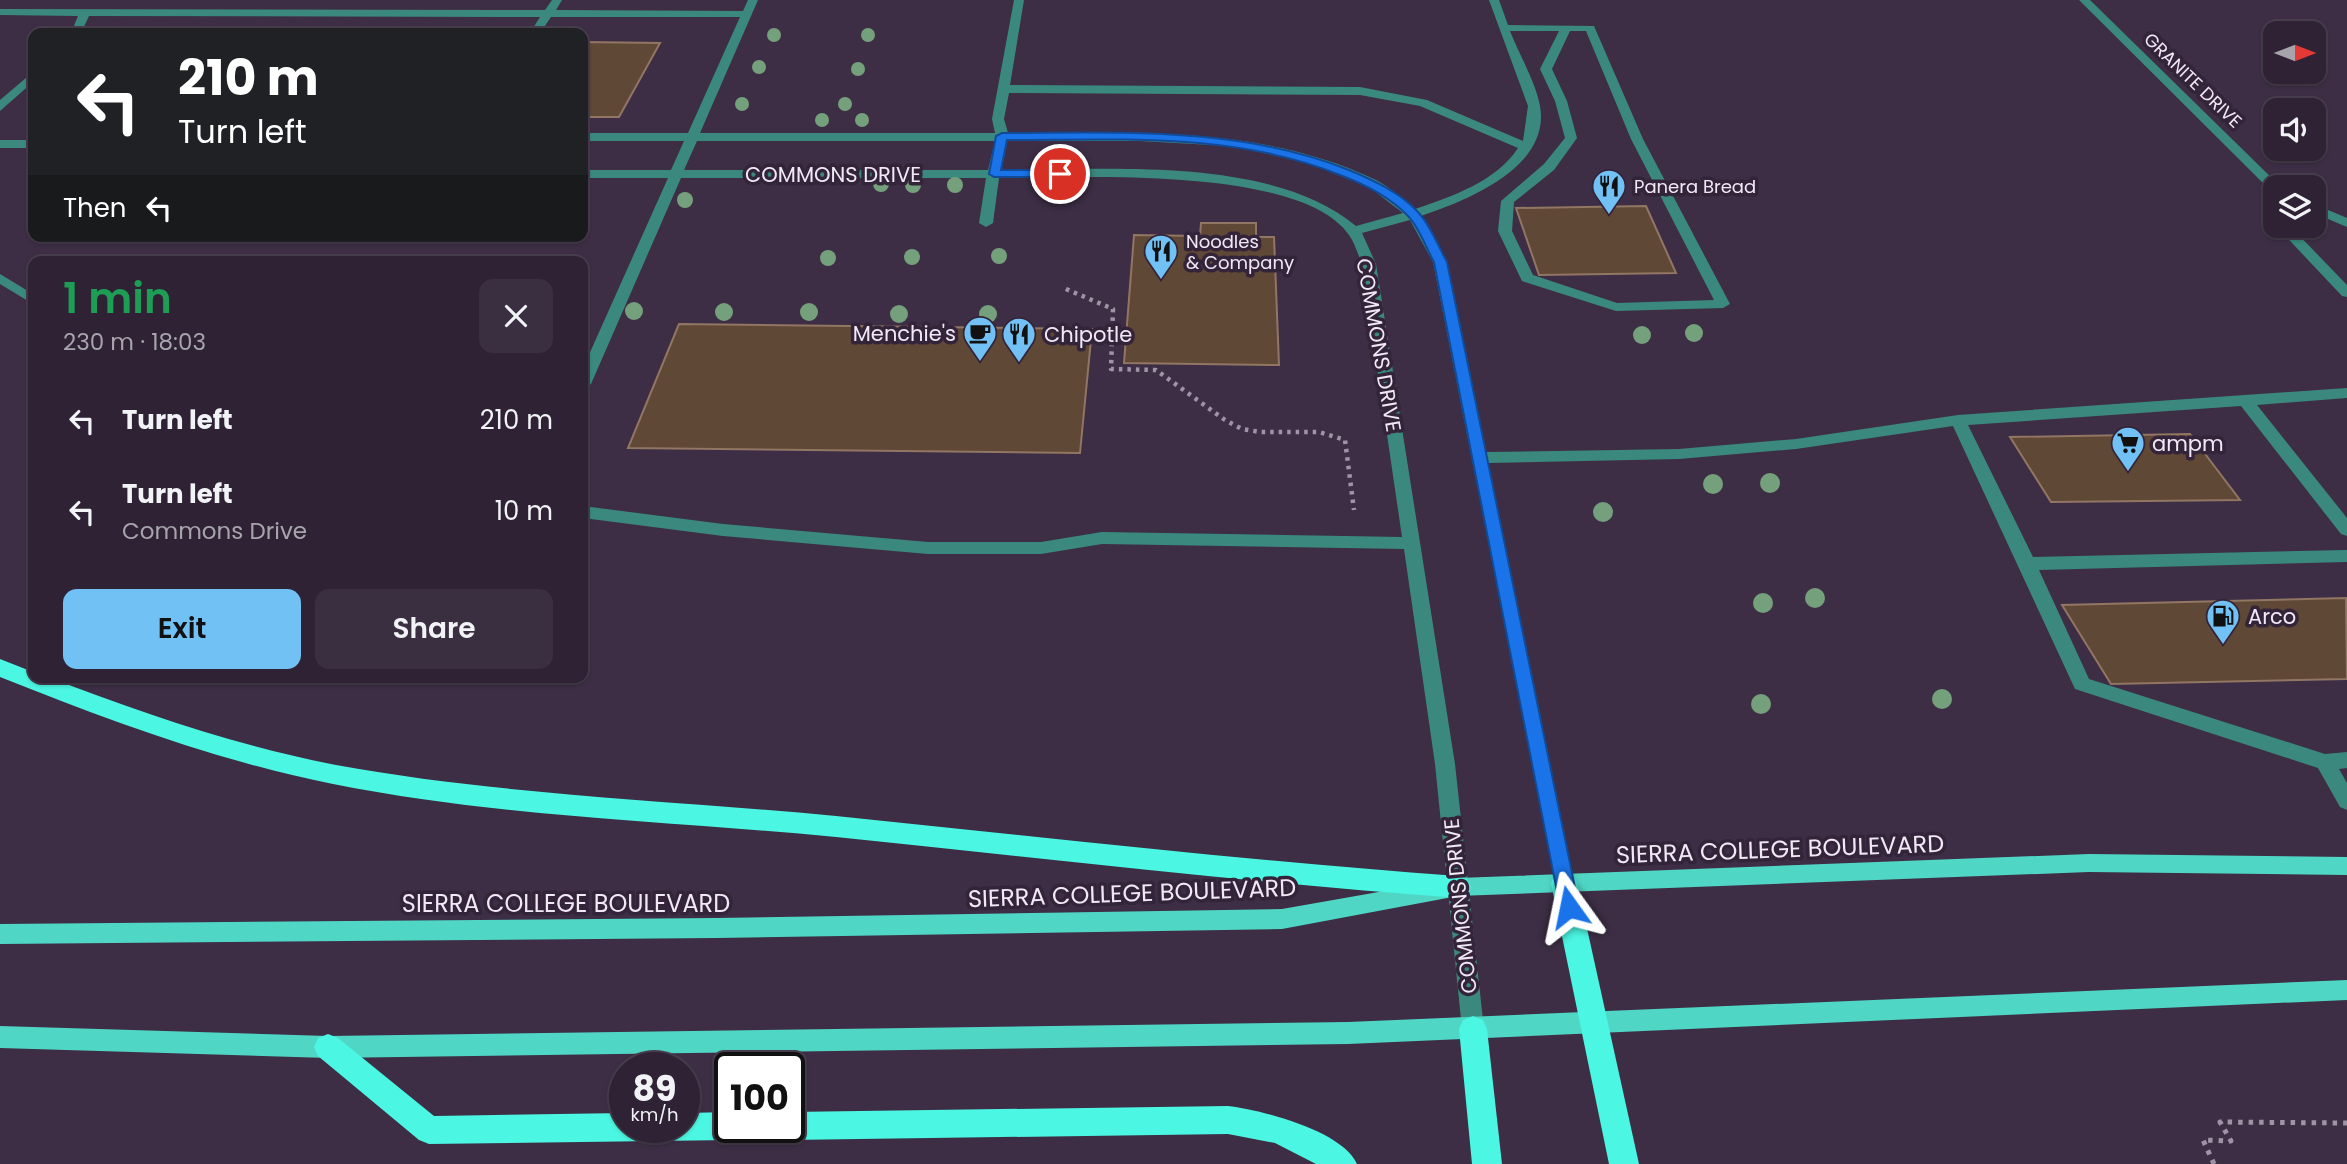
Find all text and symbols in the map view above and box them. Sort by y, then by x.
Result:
north arrow [2263,21,2326,84]
map controls [2263,21,2326,238]
street label: GRANITE DRIVE [2138,27,2248,133]
text: 210 m [178,44,319,112]
icon: left [63,56,154,147]
button: sound [2263,98,2326,161]
text: Turn left [178,109,307,154]
pin [1030,144,1090,204]
icon: arrive [1041,155,1079,193]
street label: COMMONS DRIVE [745,160,921,189]
restaurant icon: Panera Bread [1590,167,1628,216]
place label: Panera Bread [1634,174,1756,199]
button: layers [2263,175,2326,238]
icon: left [140,189,178,227]
text: Then [63,190,126,226]
place label: Noodles & Company [1186,229,1294,275]
restaurant icon: Noodles & Company [1142,232,1180,281]
street label: COMMONS DRIVE [1349,256,1409,434]
text: 1 min [63,269,172,328]
button: close [479,279,553,353]
cafe icon: Menchie's [961,314,999,363]
restaurant icon: Chipotle [1000,315,1038,364]
place label: Menchie's [853,319,956,348]
place label: Chipotle [1044,320,1132,349]
text: 230 m · 18:03 [63,326,206,358]
icon: left [63,402,101,440]
text: Turn left [122,402,233,438]
text: 210 m [480,402,553,438]
supermarket icon: ampm [2109,424,2147,473]
place label: ampm [2152,429,2224,458]
text: Turn left [122,476,233,512]
icon: left [63,493,101,531]
text: 10 m [495,493,553,529]
text: Commons Drive [122,515,307,547]
button: Exit [63,589,301,669]
button: Share [315,589,553,669]
fuel station icon: Arco [2204,597,2242,646]
place label: Arco [2248,602,2296,631]
street label: COMMONS DRIVE [1436,817,1484,995]
street label: SIERRA COLLEGE BOULEVARD [1615,827,1945,871]
position arrow [1532,870,1606,944]
street label: SIERRA COLLEGE BOULEVARD [967,871,1297,915]
street label: SIERRA COLLEGE BOULEVARD [402,887,730,920]
speed limit sign: 100 [714,1052,805,1143]
text: 89 [632,1064,677,1113]
text: km/h [631,1102,678,1127]

